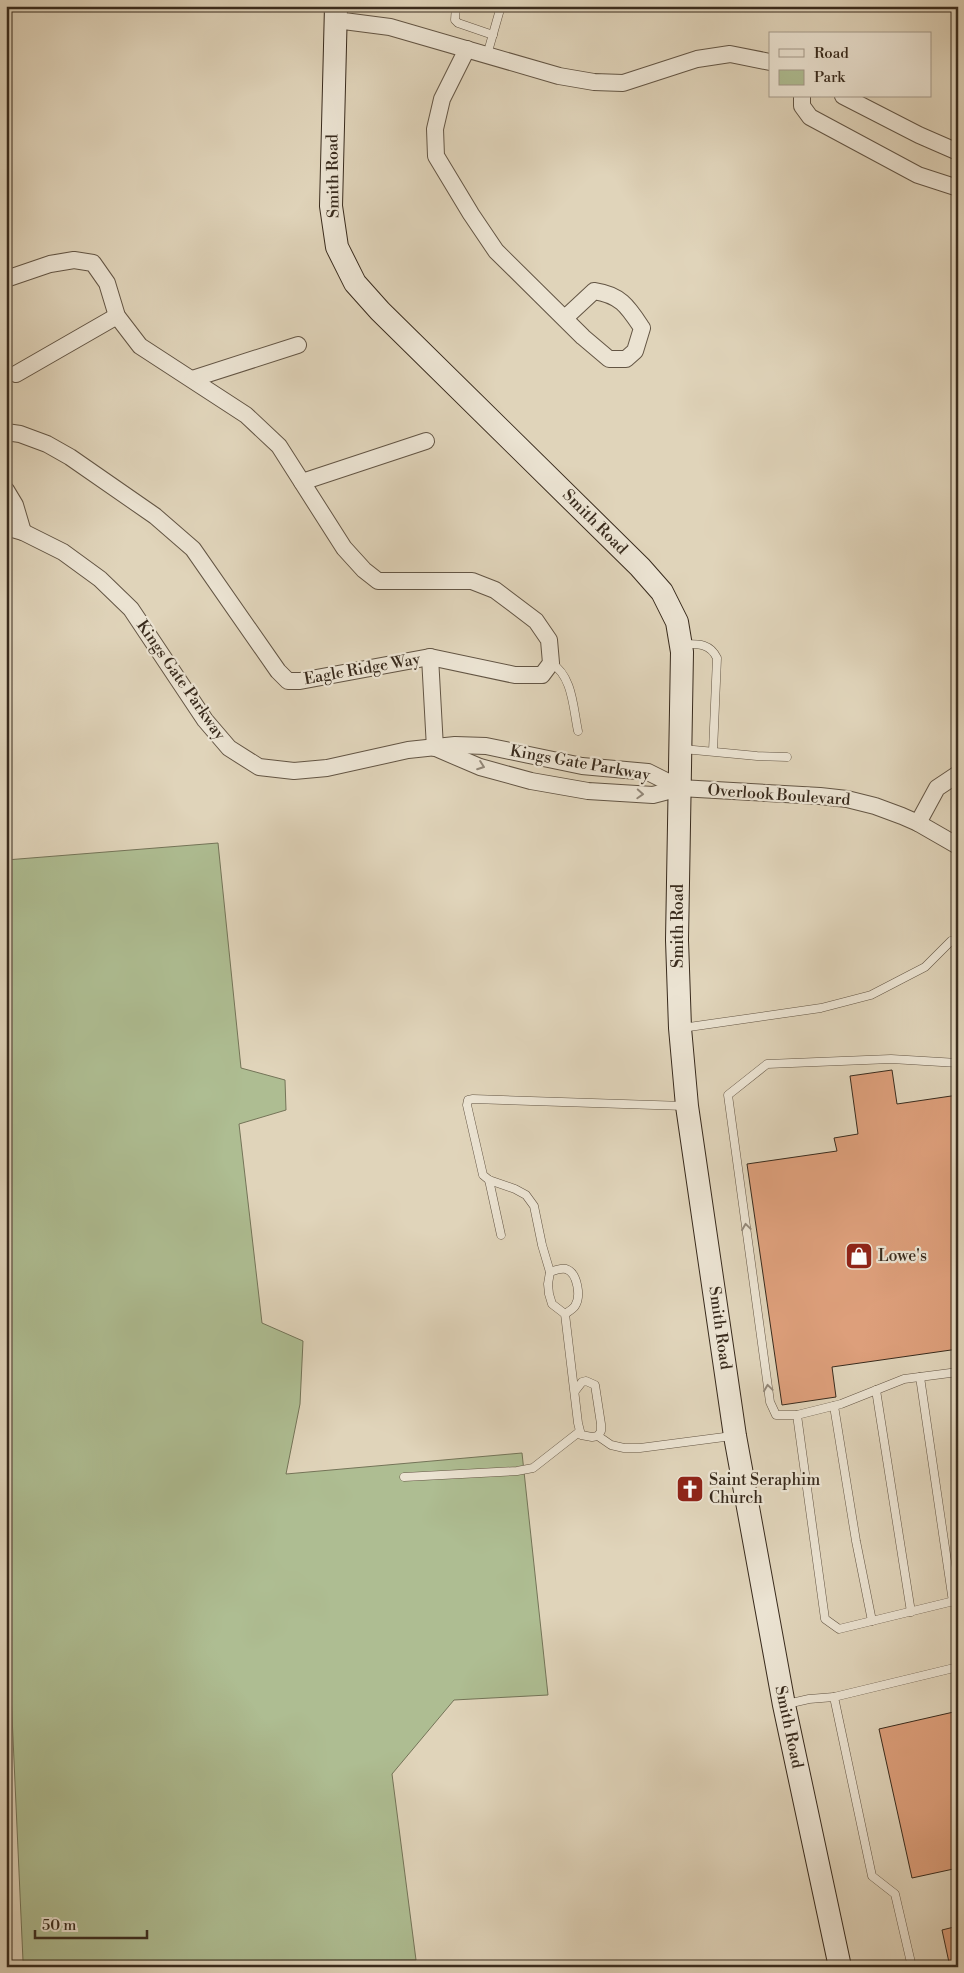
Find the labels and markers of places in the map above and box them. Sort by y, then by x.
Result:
shop icon: Lowe's [844,1241,874,1271]
place label: Lowe's [878,1246,927,1266]
place label: Saint Seraphim Church [709,1470,820,1508]
church icon: Saint Seraphim Church [675,1474,705,1504]

